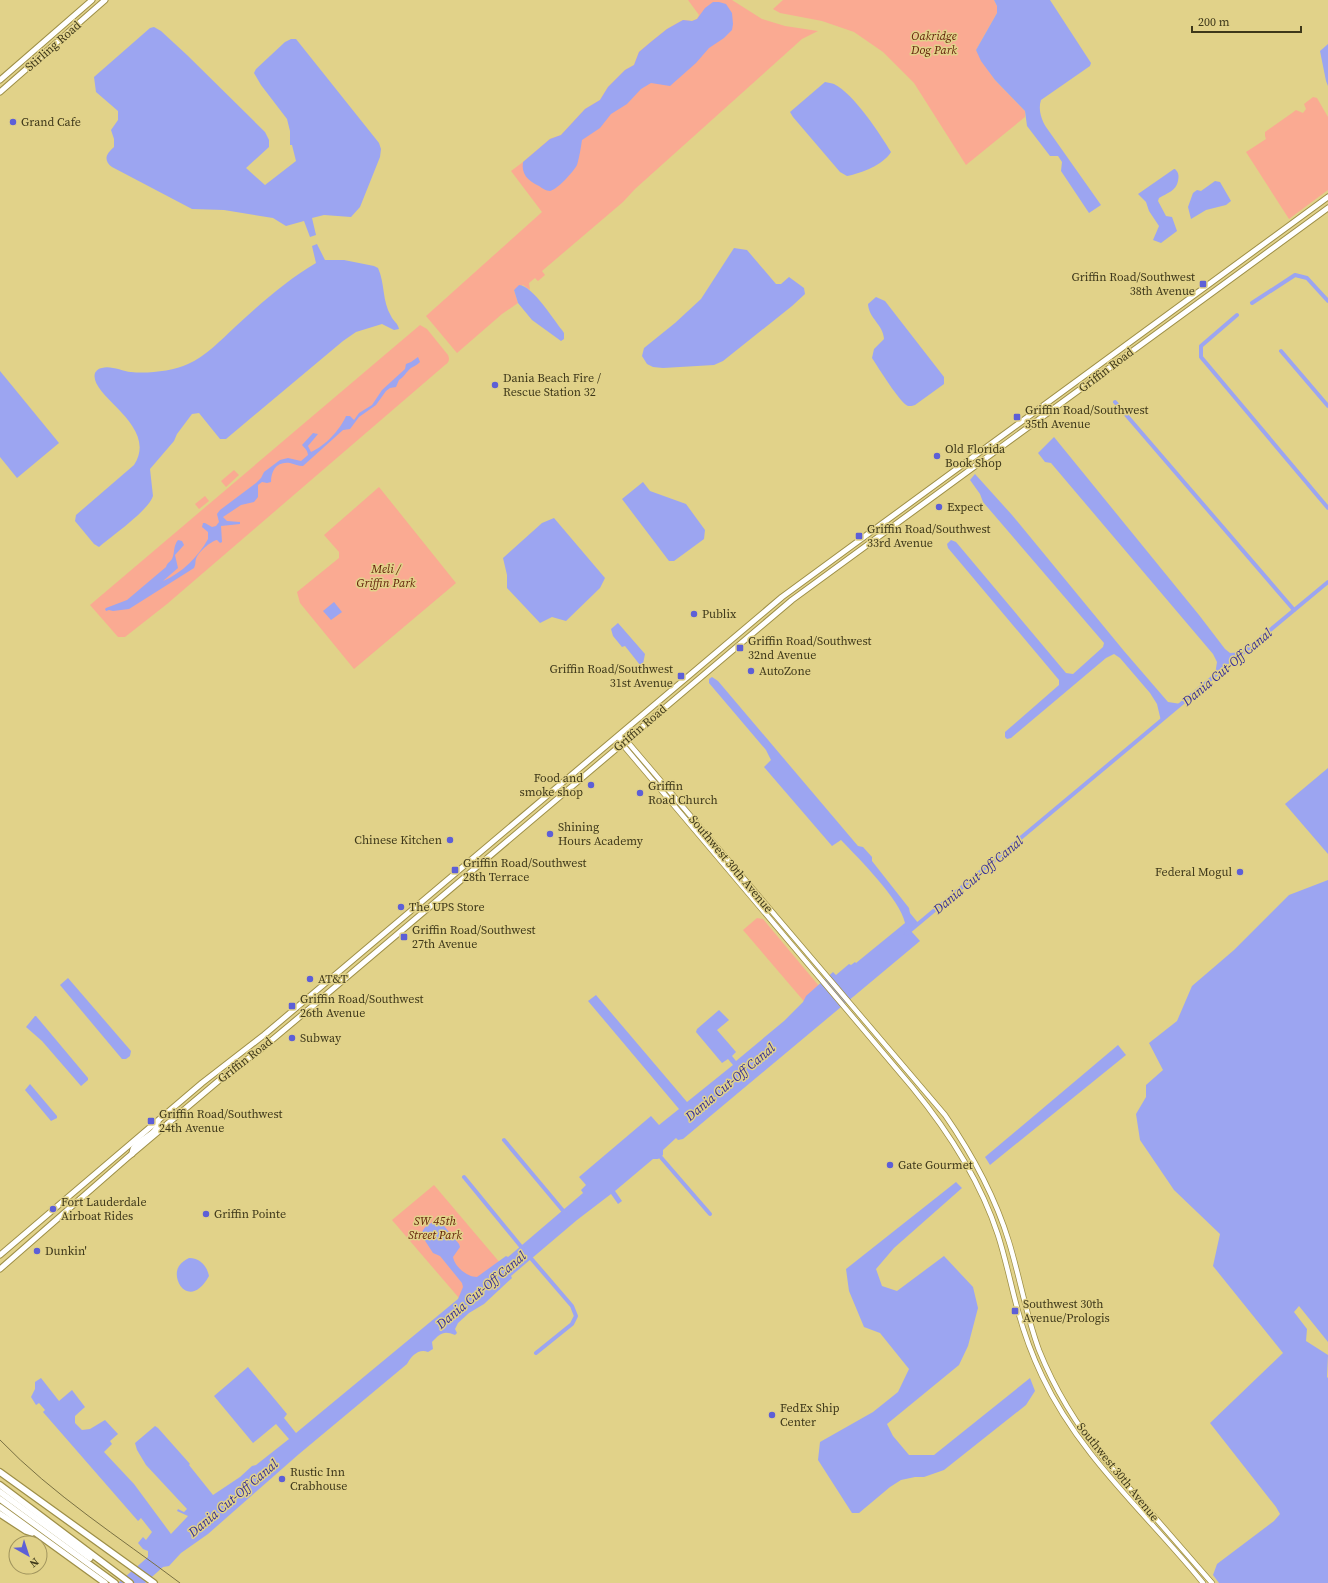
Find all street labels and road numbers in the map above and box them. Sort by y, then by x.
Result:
street label: Stirling Road [22,17,84,75]
street label: Griffin Road [1075,344,1137,396]
street label: Griffin Road [610,701,670,755]
street label: Southwest 30th Avenue [685,812,777,916]
street label: Griffin Road [214,1034,276,1086]
street label: Southwest 30th Avenue [1073,1419,1163,1525]

